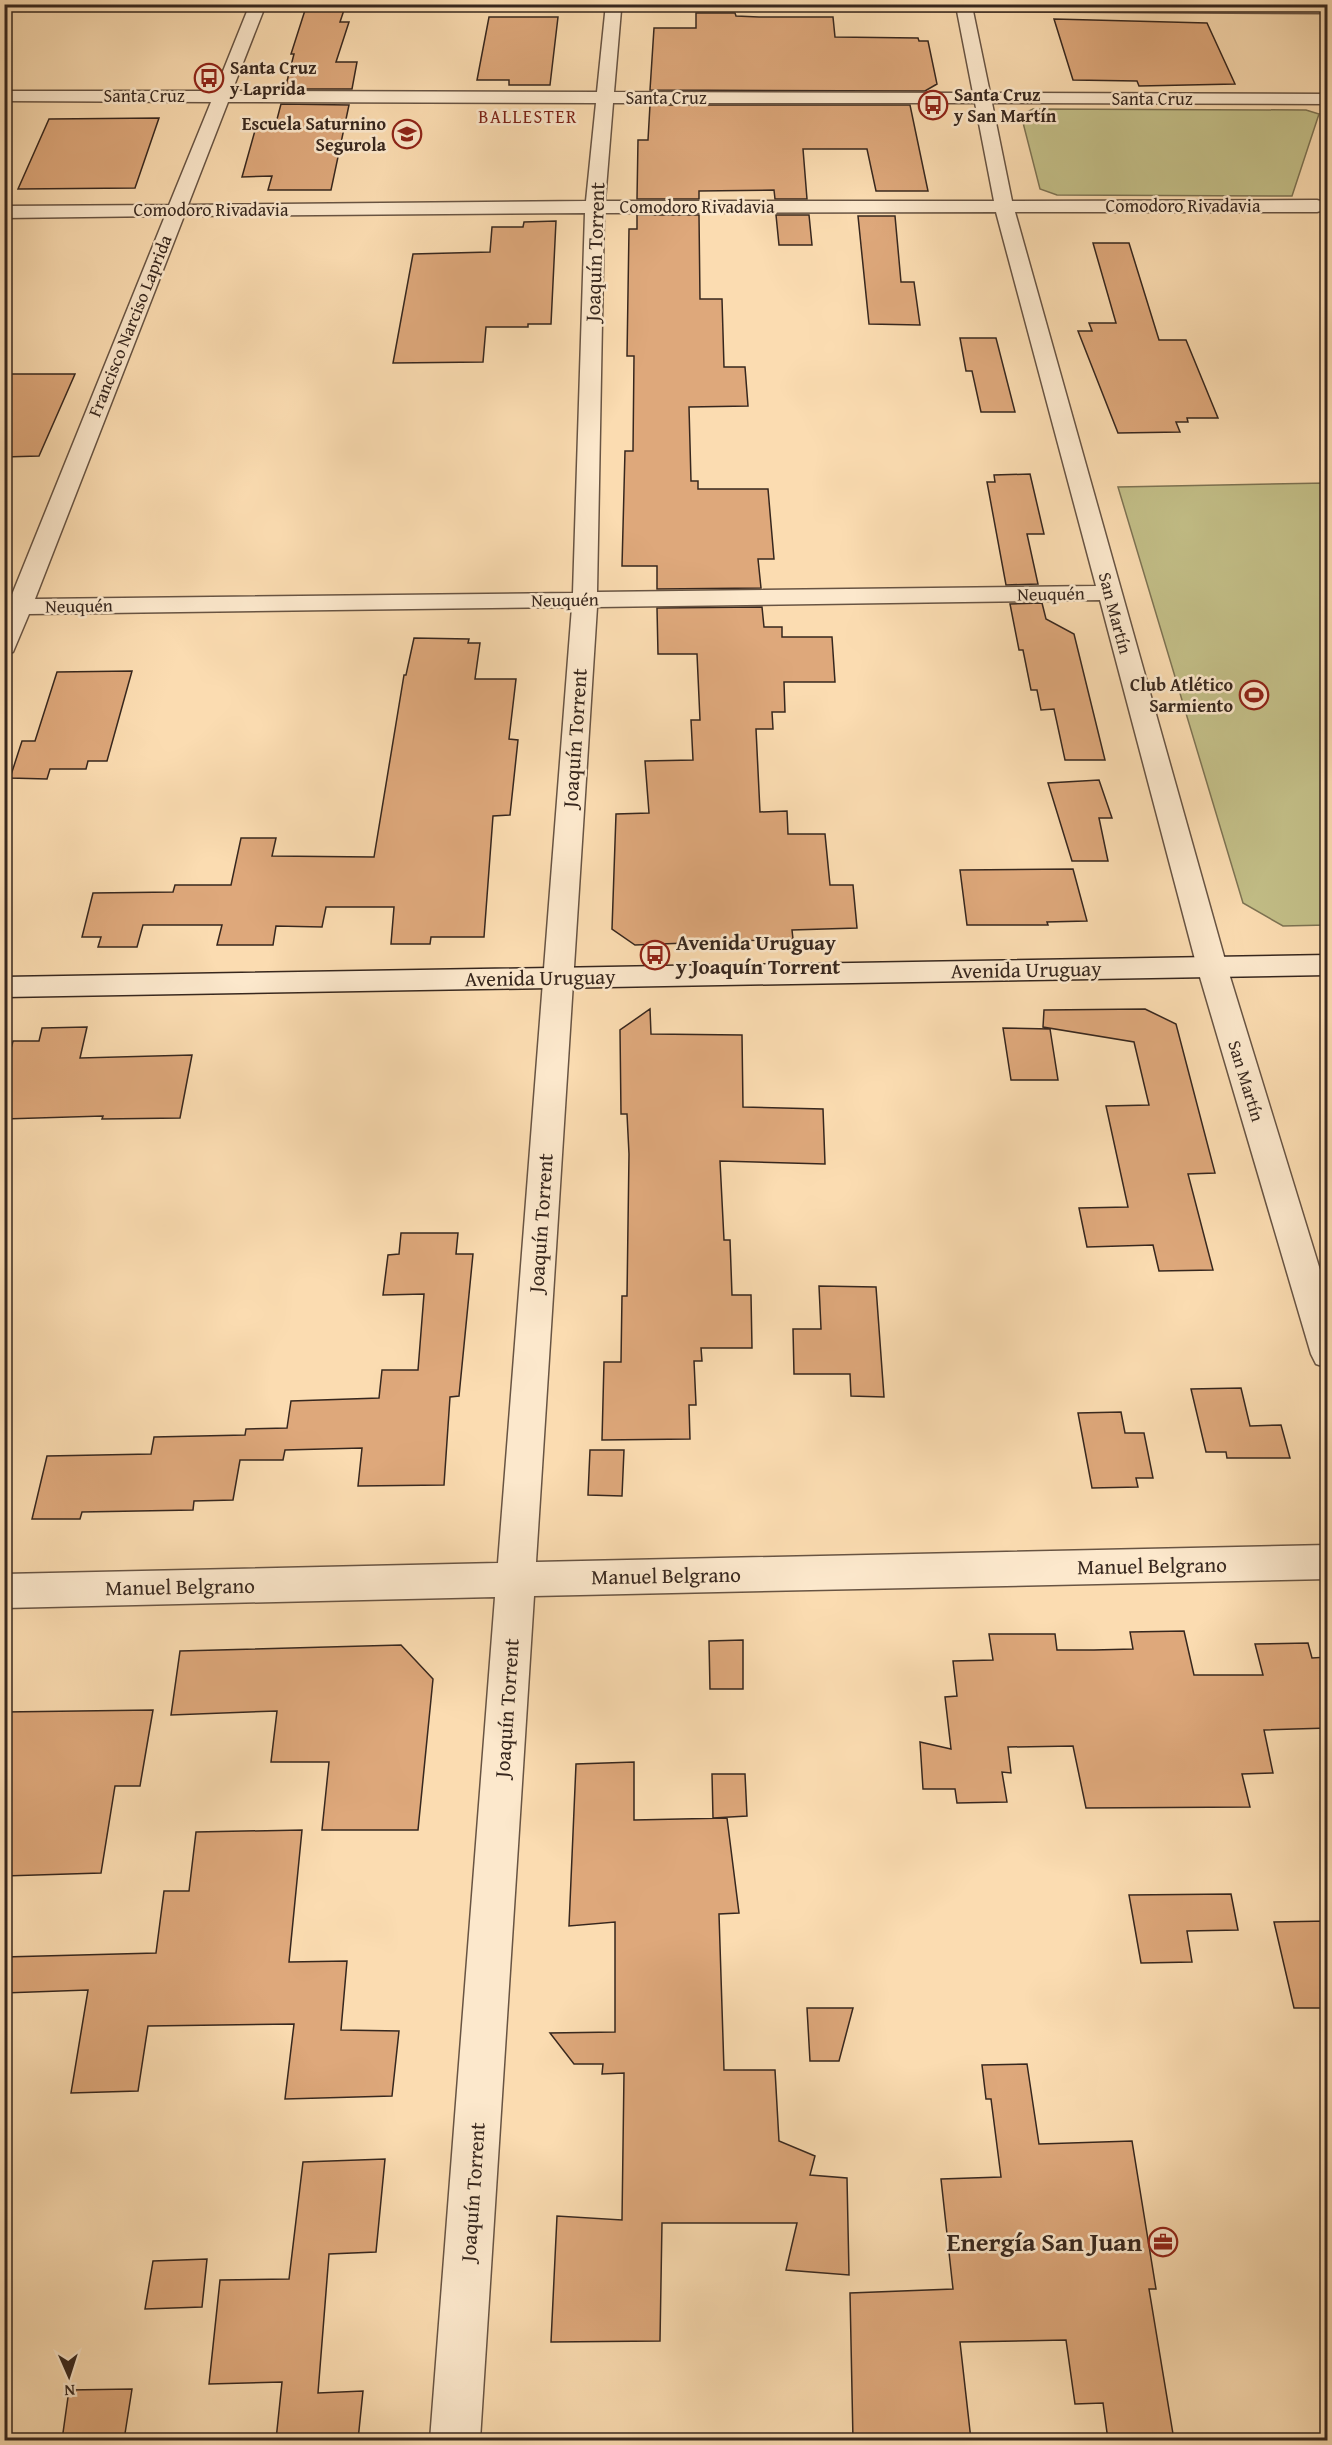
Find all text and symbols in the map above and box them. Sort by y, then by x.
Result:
place label: Santa Cruz y Laprida [229,54,317,102]
bus stop icon: Santa Cruz y Laprida [193,62,225,94]
place label: Santa Cruz y San Martín [953,81,1057,129]
street label: Santa Cruz [103,82,185,109]
street label: Santa Cruz [625,84,707,111]
street label: Santa Cruz [1111,85,1193,112]
bus stop icon: Santa Cruz y San Martín [917,89,949,121]
district label: BALLESTER [478,103,578,130]
place label: Escuela Saturnino Segurola [242,110,387,158]
school or university icon: Escuela Saturnino Segurola [391,118,423,150]
street label: Joaquín Torrent [576,181,612,325]
street label: Comodoro Rivadavia [1106,192,1261,219]
street label: Comodoro Rivadavia [620,193,775,220]
street label: Comodoro Rivadavia [134,196,289,223]
street label: Francisco Narciso Laprida [81,230,179,421]
street label: San Martín [1092,569,1139,657]
street label: Neuquén [1017,579,1085,608]
street label: Neuquén [531,585,599,614]
street label: Neuquén [45,591,113,620]
street label: Joaquín Torrent [554,667,595,812]
place label: Club Atlético Sarmiento [1130,671,1233,719]
sports icon: Club Atlético Sarmiento [1238,679,1270,711]
place label: Avenida Uruguay y Joaquín Torrent [675,927,840,982]
bus stop icon: Avenida Uruguay y Joaquín Torrent [639,939,671,971]
street label: Avenida Uruguay [950,953,1102,986]
street label: Avenida Uruguay [464,961,616,994]
street label: San Martín [1221,1037,1272,1125]
street label: Joaquín Torrent [520,1152,561,1297]
street label: Manuel Belgrano [1077,1549,1227,1582]
street label: Manuel Belgrano [591,1559,741,1592]
street label: Manuel Belgrano [105,1570,255,1603]
street label: Joaquín Torrent [486,1637,527,1782]
street label: Joaquín Torrent [452,2121,493,2266]
place label: Energía San Juan [947,2222,1143,2261]
office icon: Energía San Juan [1147,2226,1179,2258]
north arrow [39,2346,99,2406]
text: N [64,2379,76,2403]

